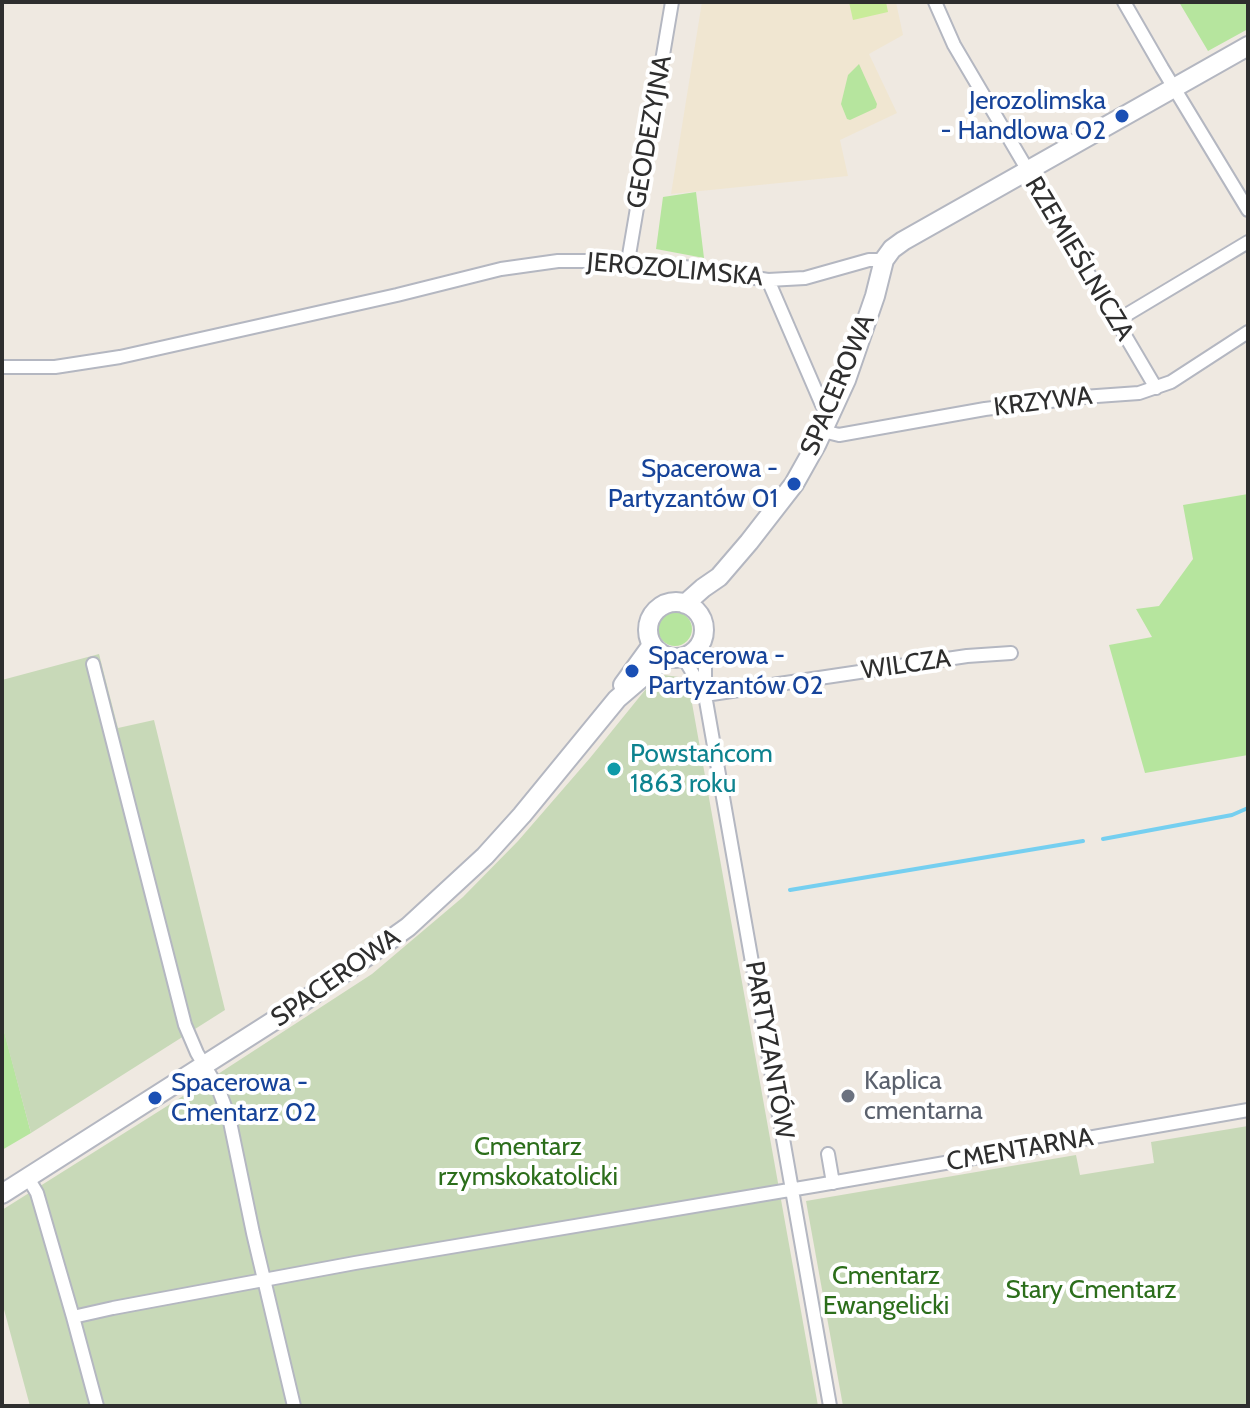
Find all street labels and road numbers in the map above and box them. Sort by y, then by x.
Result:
street label: GEODEZYJNA [621,53,679,211]
street label: RZEMIEŚLNICZA [1018,171,1140,347]
street label: JEROZOLIMSKA [586,247,764,293]
street label: SPACEROWA [794,310,882,460]
street label: KRZYWA [992,380,1094,424]
street label: WILCZA [859,643,953,687]
street label: SPACEROWA [265,922,407,1034]
street label: PARTYZANTÓW [738,959,800,1141]
street label: CMENTARNA [944,1122,1096,1178]

